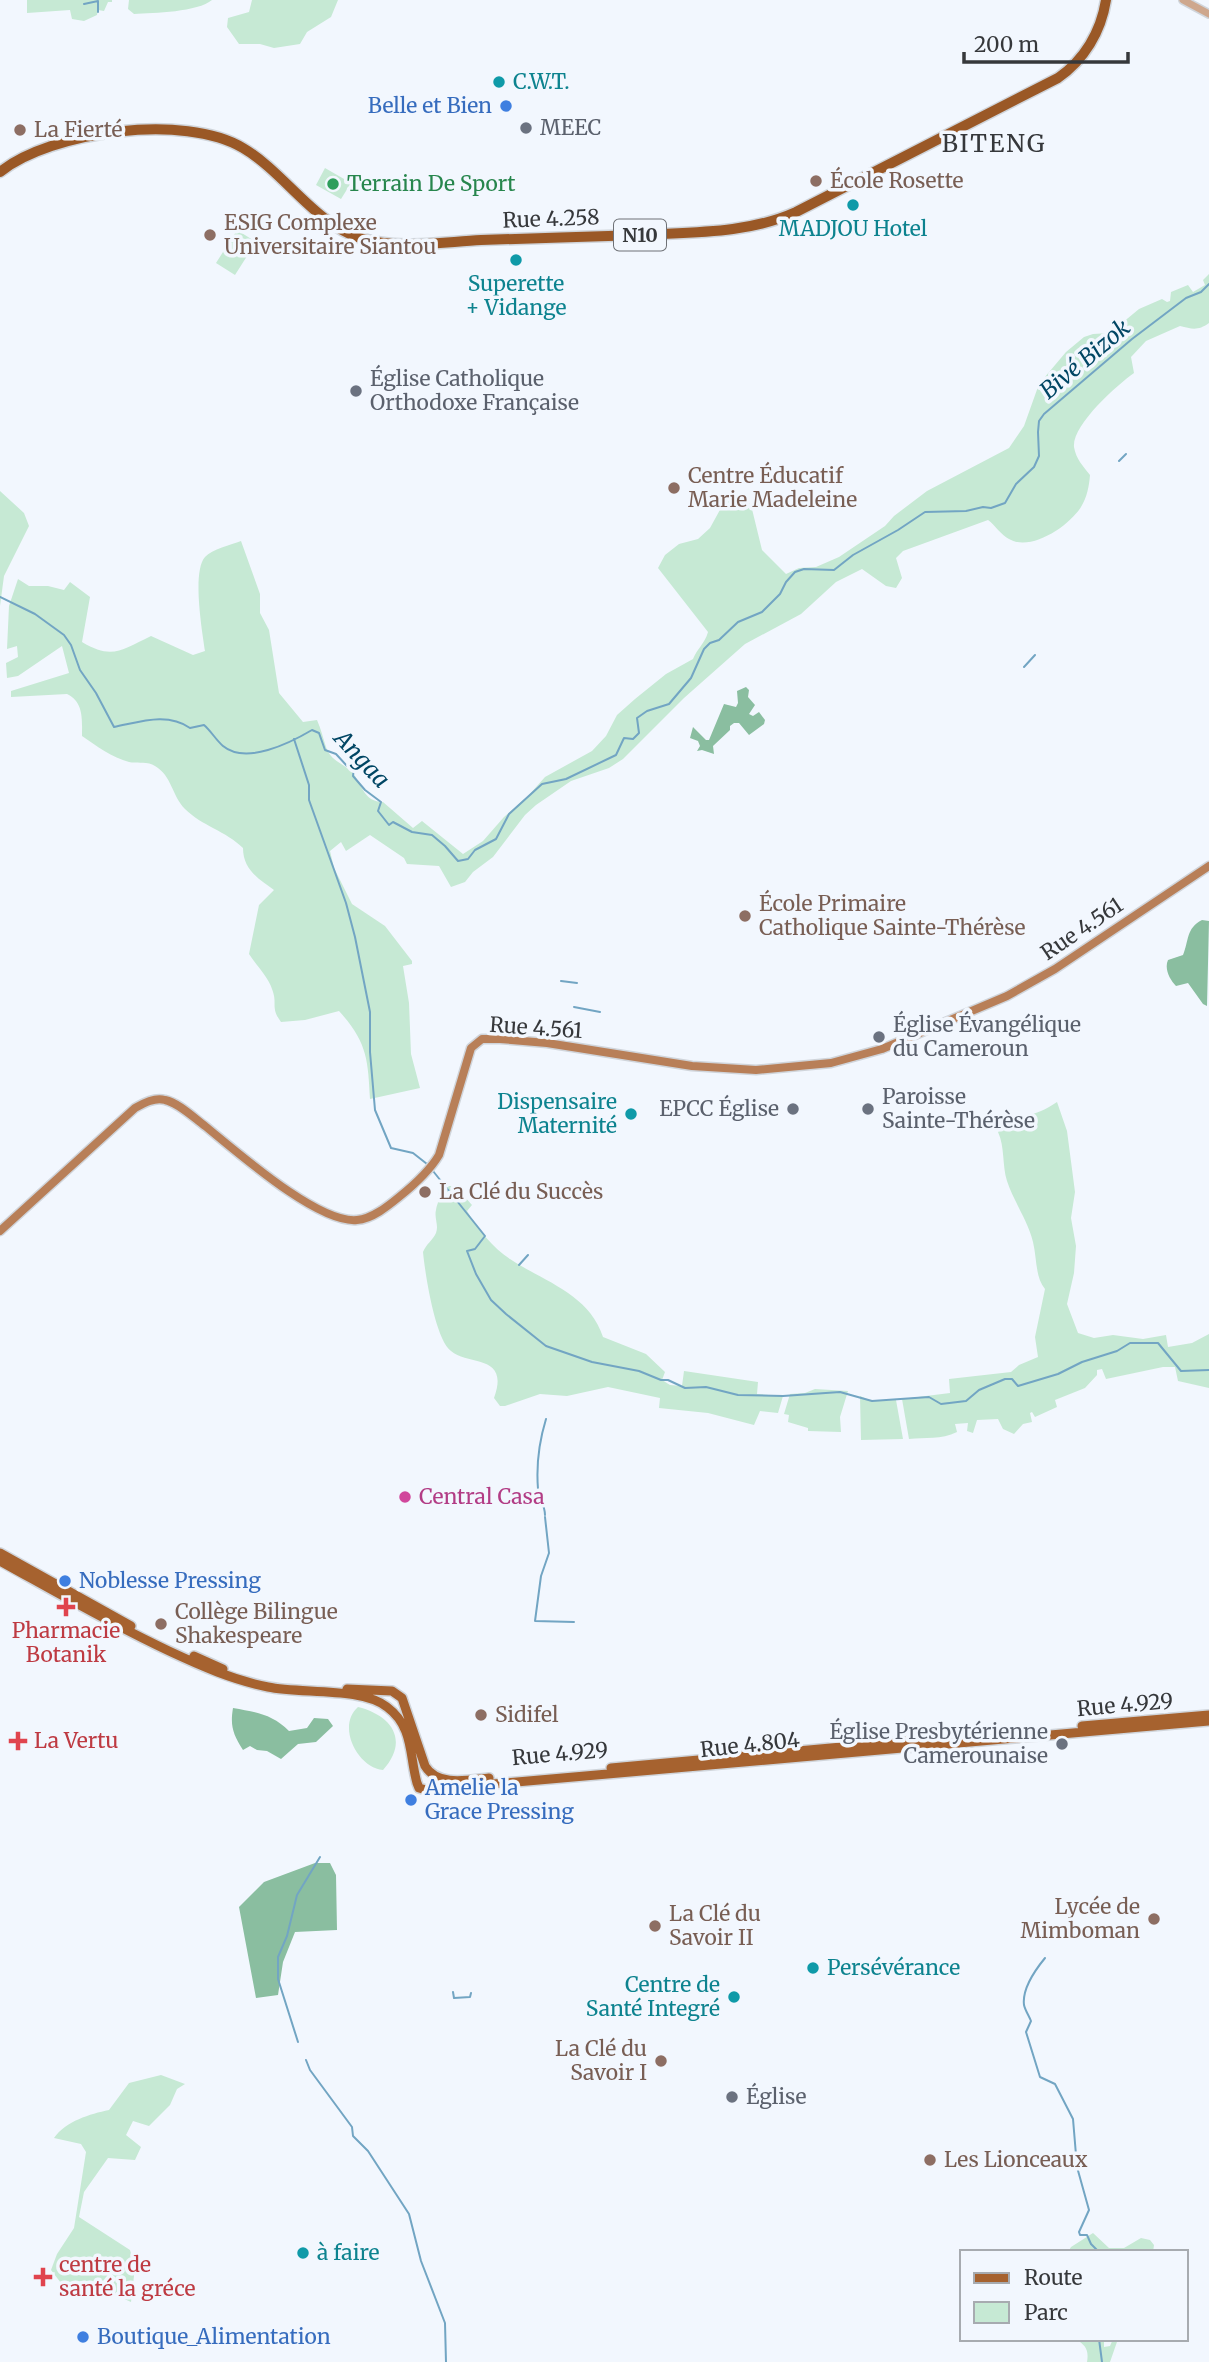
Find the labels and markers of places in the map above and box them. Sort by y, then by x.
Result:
place label: C.W.T. [513,68,570,95]
marker: C.W.T. [491,74,507,90]
place label: Belle et Bien [368,92,492,119]
marker: Belle et Bien [498,98,514,114]
place label: MEEC [540,114,601,141]
place label: La Fierté [34,116,122,143]
marker: MEEC [518,120,534,136]
marker: La Fierté [12,122,28,138]
place label: École Rosette [830,166,964,194]
place label: Terrain De Sport [347,170,515,197]
marker: École Rosette [808,173,824,189]
marker: Terrain De Sport [325,176,341,192]
marker: MADJOU Hotel [845,197,861,213]
place label: ESIG Complexe Universitaire Siantou [224,209,436,260]
place label: MADJOU Hotel [779,215,928,242]
marker: ESIG Complexe Universitaire Siantou [202,227,218,243]
marker: Superette + Vidange [508,252,524,268]
place label: Superette + Vidange [466,270,566,321]
place label: Église Catholique Orthodoxe Française [370,364,579,416]
marker: Église Catholique Orthodoxe Française [348,383,364,399]
place label: Centre Éducatif Marie Madeleine [688,461,857,513]
marker: Centre Éducatif Marie Madeleine [666,480,682,496]
place label: École Primaire Catholique Sainte-Thérèse [759,889,1026,941]
marker: École Primaire Catholique Sainte-Thérèse [737,908,753,924]
place label: Église Évangélique du Cameroun [893,1010,1081,1062]
marker: Église Évangélique du Cameroun [871,1029,887,1045]
place label: Paroisse Sainte-Thérèse [882,1083,1035,1134]
place label: Dispensaire Maternité [497,1088,617,1139]
place label: EPCC Église [659,1094,779,1122]
marker: EPCC Église [785,1101,801,1117]
marker: Paroisse Sainte-Thérèse [860,1101,876,1117]
marker: Dispensaire Maternité [623,1106,639,1122]
place label: La Clé du Succès [439,1178,603,1205]
marker: La Clé du Succès [417,1184,433,1200]
place label: Central Casa [419,1483,545,1510]
marker: Central Casa [397,1489,413,1505]
place label: Noblesse Pressing [79,1567,261,1594]
marker: Noblesse Pressing [57,1573,73,1589]
place label: Collège Bilingue Shakespeare [175,1598,338,1649]
marker: Pharmacie Botanik [58,1599,74,1615]
marker: Collège Bilingue Shakespeare [153,1616,169,1632]
place label: Pharmacie Botanik [12,1617,120,1668]
place label: Sidifel [495,1701,559,1728]
marker: Sidifel [473,1707,489,1723]
place label: Église Presbytérienne Camerounaise [829,1717,1048,1769]
place label: La Vertu [34,1727,119,1754]
marker: La Vertu [8,1731,28,1751]
marker: Église Presbytérienne Camerounaise [1054,1736,1070,1752]
place label: Amelie la Grace Pressing [424,1774,574,1825]
marker: Amelie la Grace Pressing [403,1792,419,1808]
place label: Lycée de Mimboman [1020,1893,1140,1944]
place label: La Clé du Savoir II [669,1900,761,1951]
marker: Lycée de Mimboman [1146,1911,1162,1927]
marker: La Clé du Savoir II [647,1918,663,1934]
place label: Persévérance [827,1954,960,1981]
marker: Persévérance [805,1960,821,1976]
place label: Centre de Santé Integré [586,1971,720,2022]
marker: Centre de Santé Integré [726,1989,742,2005]
place label: La Clé du Savoir I [555,2035,647,2086]
marker: La Clé du Savoir I [653,2053,669,2069]
place label: Église [746,2082,806,2110]
marker: Église [724,2089,740,2105]
place label: Les Lionceaux [944,2146,1088,2173]
marker: Les Lionceaux [922,2152,938,2168]
place label: à faire [317,2239,379,2266]
marker: à faire [295,2245,311,2261]
place label: centre de santé la gréce [59,2251,196,2302]
marker: centre de santé la gréce [33,2267,53,2287]
place label: Boutique_Alimentation [97,2323,331,2350]
marker: Boutique_Alimentation [75,2329,91,2345]

